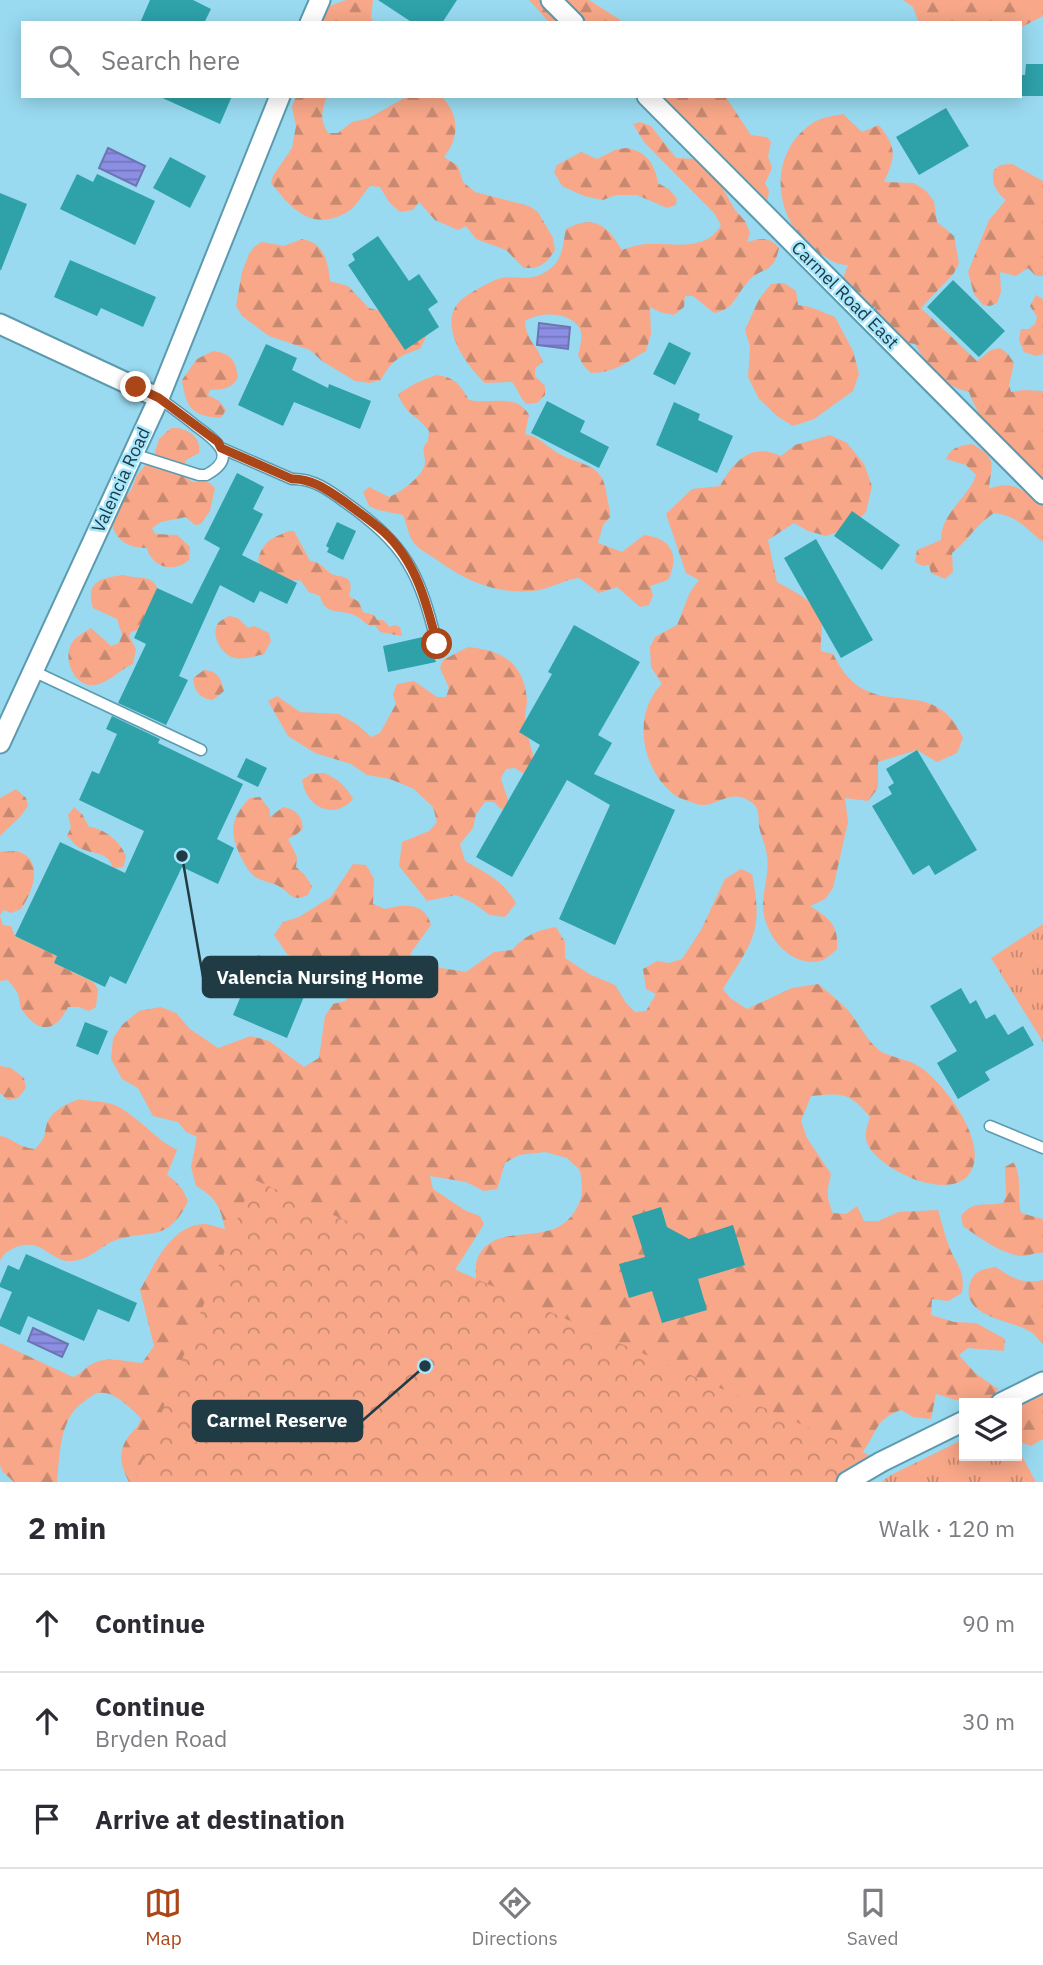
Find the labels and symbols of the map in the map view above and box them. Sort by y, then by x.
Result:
street label: Carmel Road East [787,236,904,353]
route end [120,371,151,402]
street label: Valencia Road [86,423,155,536]
route start [421,628,452,659]
callout: Valencia Nursing Home [203,957,437,997]
text: Valencia Nursing Home [217,965,423,989]
callout: Carmel Reserve [193,1401,362,1441]
text: Carmel Reserve [207,1408,347,1432]

